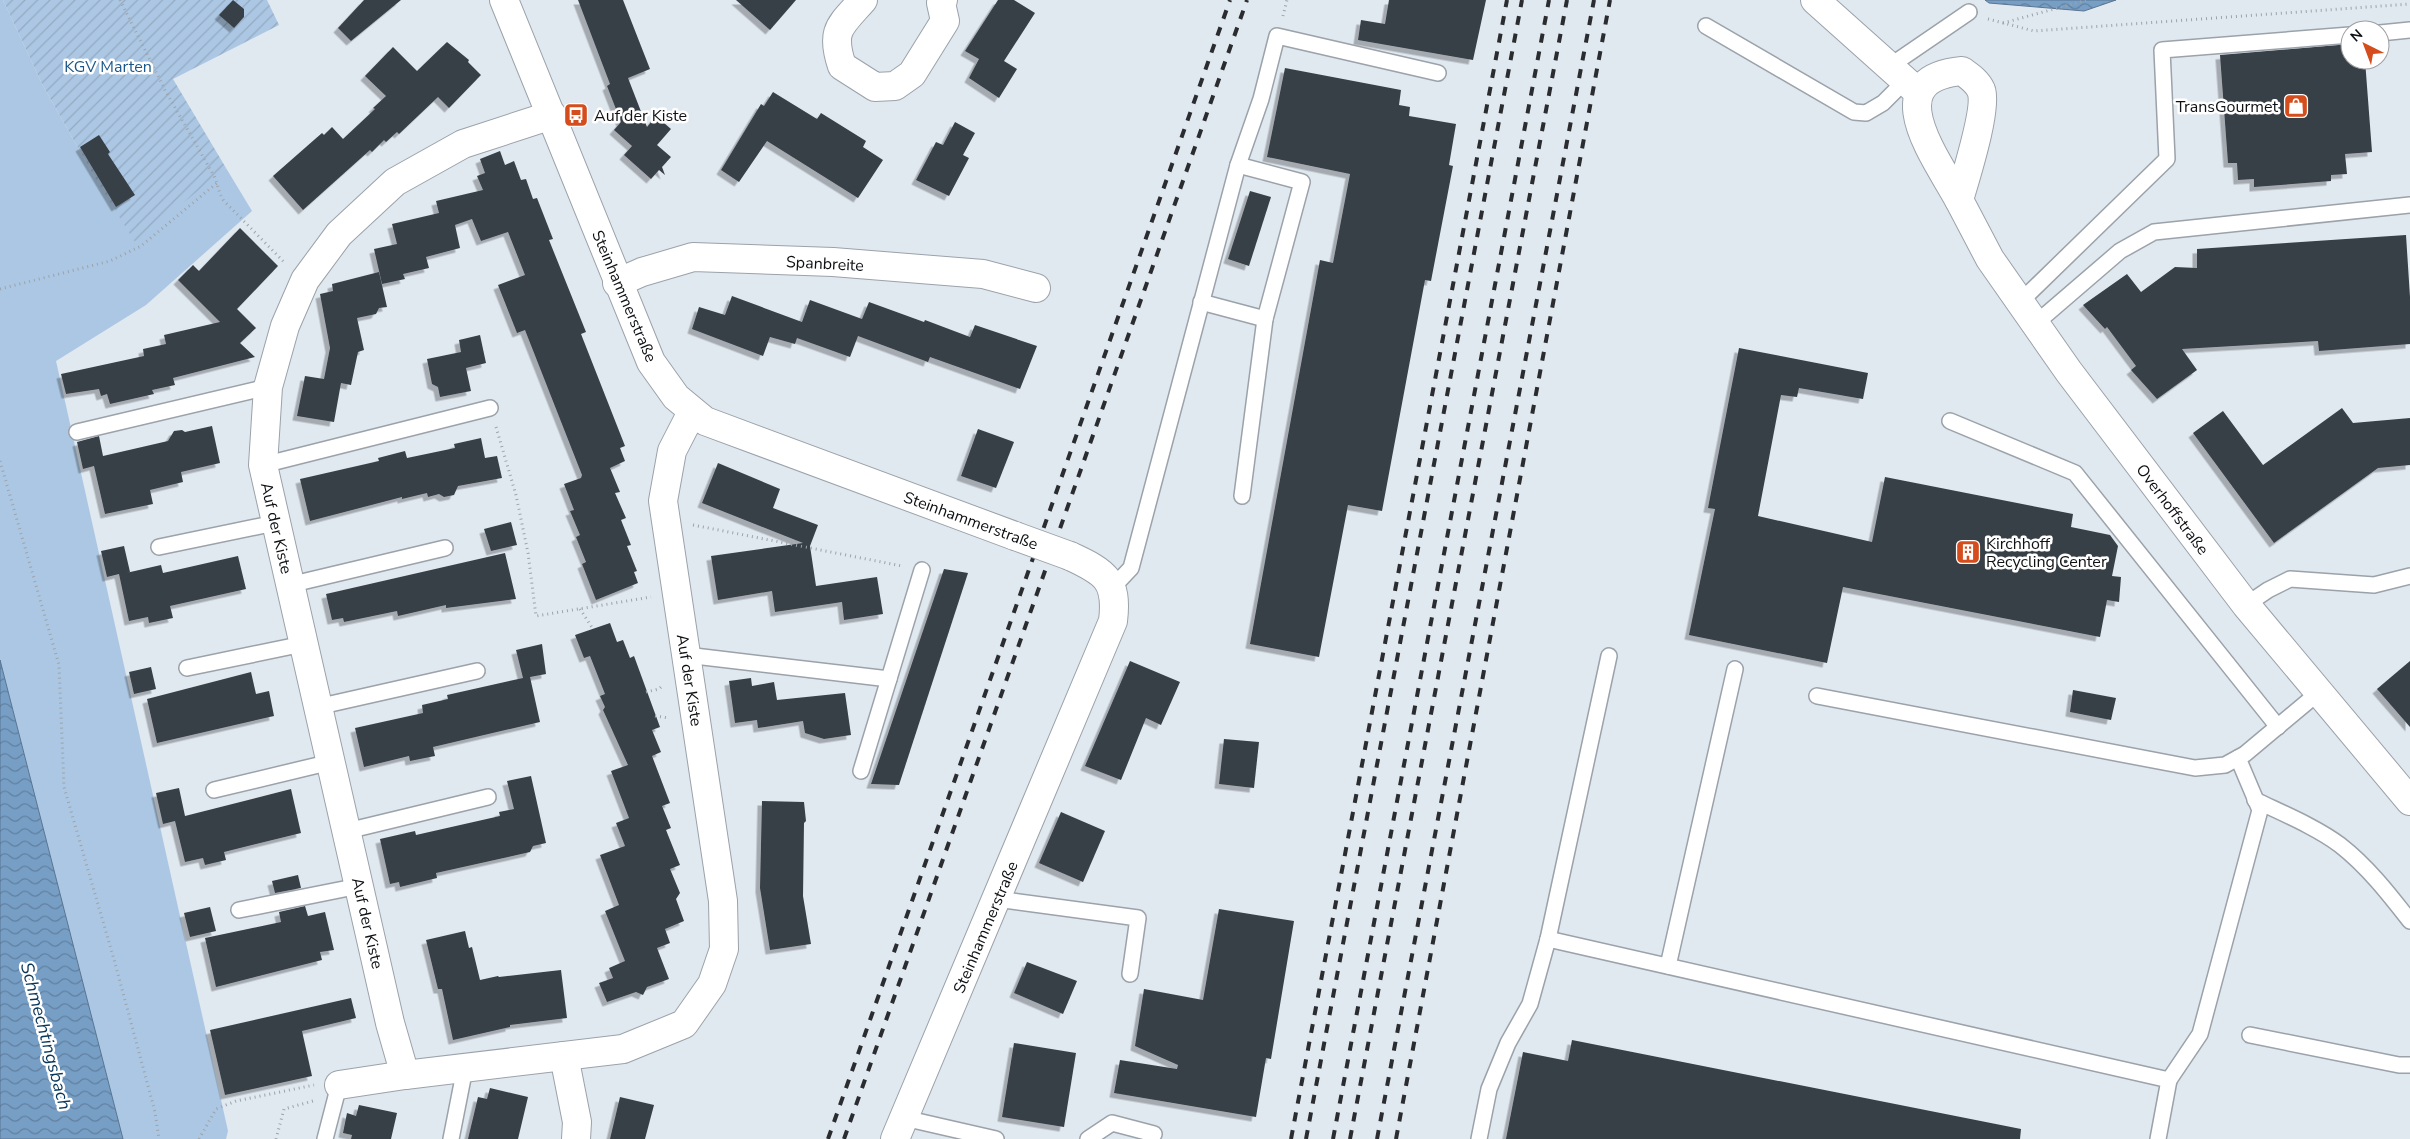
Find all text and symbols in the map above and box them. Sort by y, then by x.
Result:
north arrow [2340,20,2390,70]
text: N [2346,25,2367,46]
park label: KGV Marten [64,56,152,78]
shop icon: TransGourmet [2283,93,2309,119]
place label: TransGourmet [2176,96,2278,118]
bus stop icon: Auf der Kiste [563,102,589,128]
place label: Auf der Kiste [594,105,687,127]
street label: Steinhammerstraße [586,227,662,366]
street label: Spanbreite [785,251,864,277]
street label: Overhoffstraße [2131,460,2214,560]
street label: Auf der Kiste [255,480,297,576]
street label: Steinhammerstraße [900,486,1041,555]
place label: Kirchhoff Recycling Center [1986,533,2107,573]
building icon: Kirchhoff Recycling Center [1955,539,1981,565]
street label: Auf der Kiste [671,632,707,728]
street label: Steinhammerstraße [948,858,1024,997]
street label: Auf der Kiste [346,875,388,971]
water label: Schmechtingsbach [15,960,77,1112]

